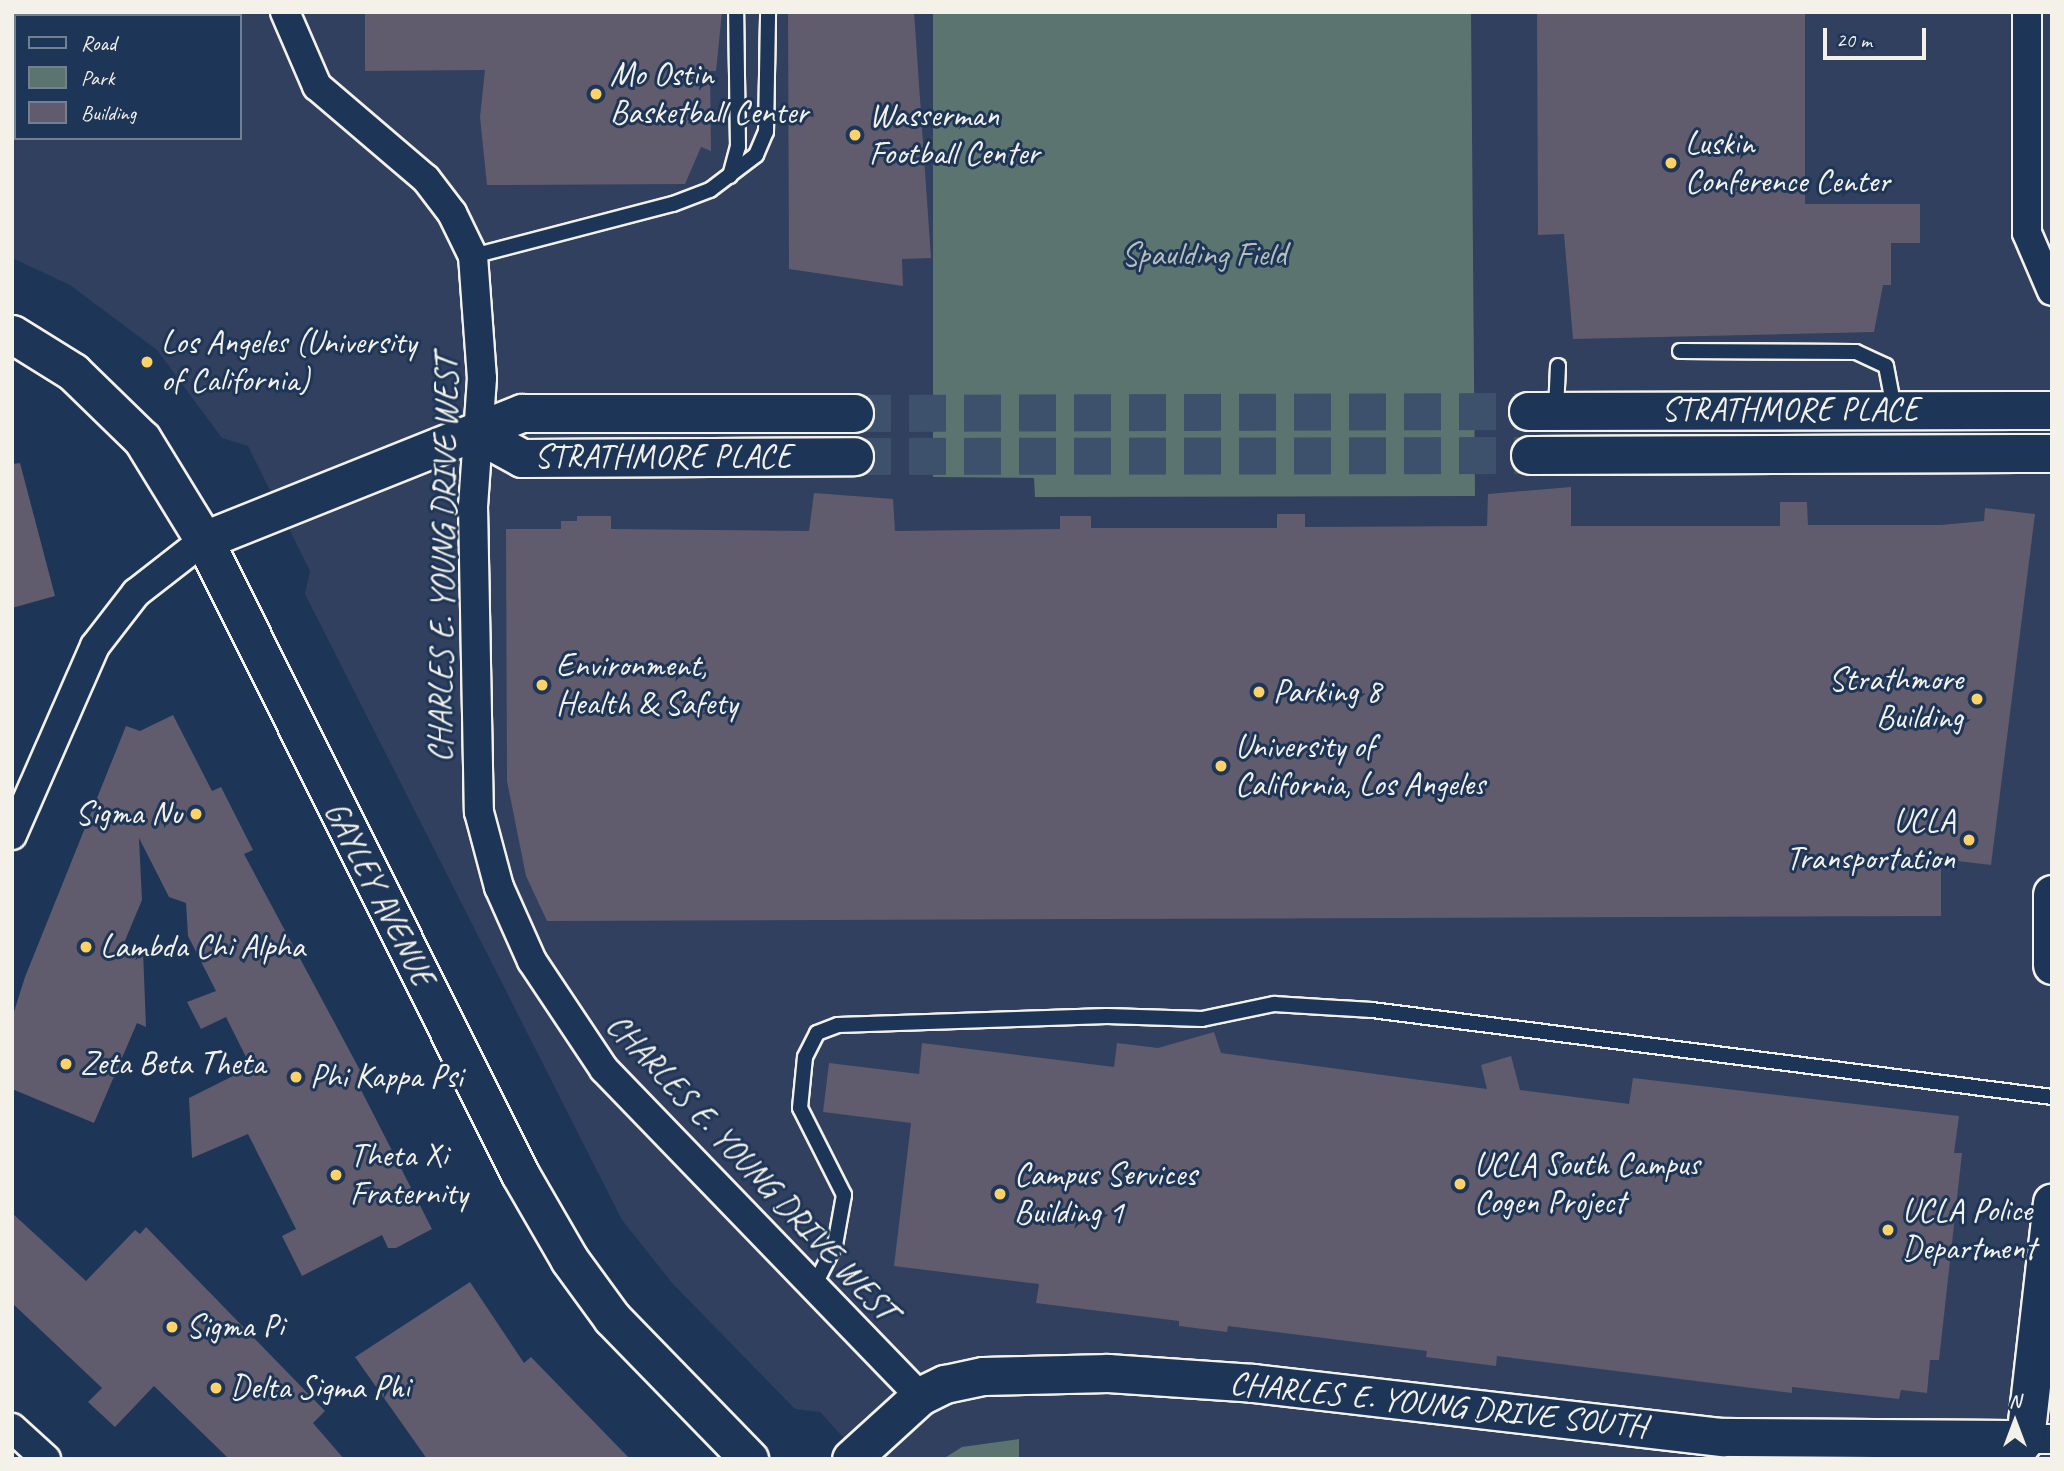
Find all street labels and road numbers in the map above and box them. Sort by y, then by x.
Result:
street label: CHARLES E. YOUNG DRIVE WEST [421,356,467,762]
street label: STRATHMORE PLACE [1661,390,1919,430]
street label: STRATHMORE PLACE [534,437,792,477]
street label: GAYLEY AVENUE [315,795,443,993]
street label: CHARLES E. YOUNG DRIVE WEST [598,1006,904,1330]
street label: CHARLES E. YOUNG DRIVE SOUTH [1228,1363,1648,1447]

